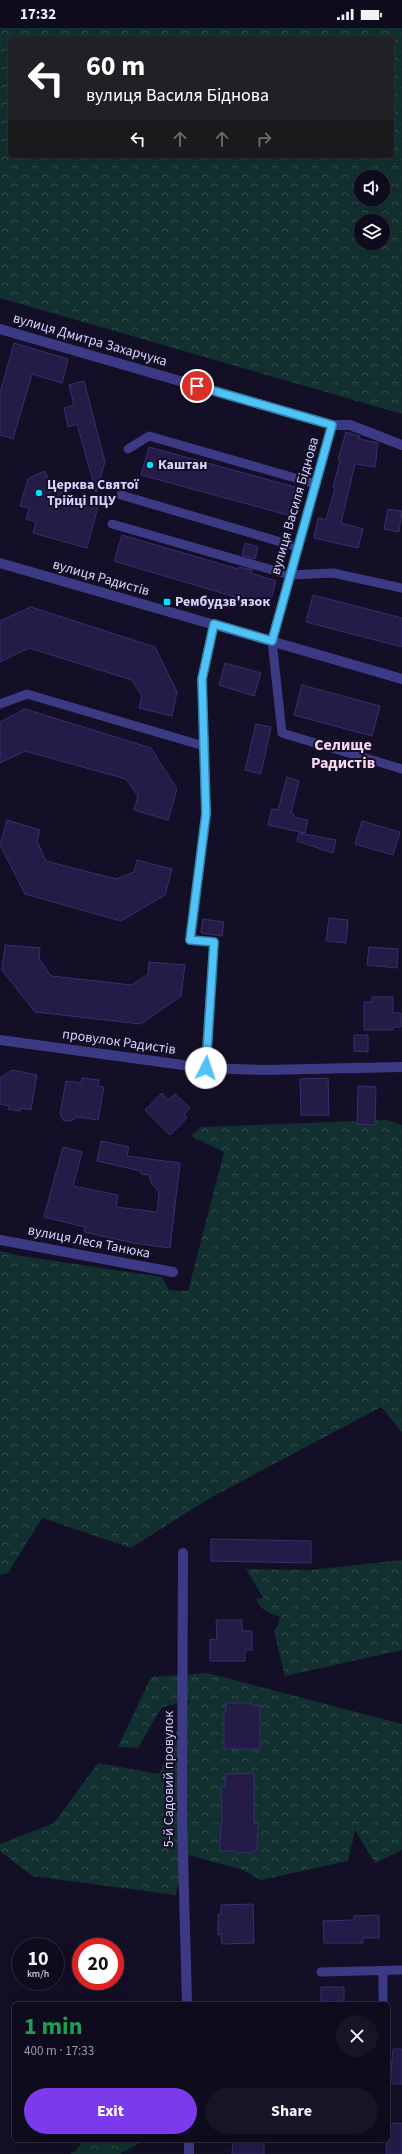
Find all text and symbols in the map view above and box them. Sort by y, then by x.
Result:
text: 17:32 [20,4,56,25]
text: 60 m [86,46,145,86]
icon: left [20,52,72,104]
text: вулиця Василя Біднова [86,83,269,108]
icon: left [127,128,149,150]
icon: ahead [169,128,191,150]
icon: ahead [211,128,233,150]
icon: right [253,128,275,150]
map controls [354,170,390,250]
button: sound [354,170,390,206]
button: layers [354,214,390,250]
street label: вулиця Дмитра Захарчука [11,308,169,372]
pin [180,369,214,403]
icon: arrive [186,375,208,397]
street label: вулиця Василя Біднова [266,435,324,577]
place label: Каштан [158,455,207,475]
marker: Каштан [145,460,155,470]
place label: Церква Святої Трійці ПЦУ [47,475,140,511]
marker: Церква Святої Трійці ПЦУ [34,488,44,498]
street label: вулиця Радистів [50,555,152,601]
place label: Рембудзв'язок [175,592,270,612]
marker: Рембудзв'язок [162,597,172,607]
district label: Селище Радистів [311,734,375,774]
street label: провулок Радистів [61,1024,177,1060]
position arrow [185,1047,227,1089]
street label: вулиця Леся Танюка [26,1220,152,1264]
street label: 5-й Садовий провулок [159,1711,179,1847]
speed limit sign: 20 [72,1938,124,1990]
text: 10 [27,1945,49,1973]
text: km/h [27,1967,49,1981]
text: 1 min [24,2009,82,2044]
button: close [336,2015,378,2057]
text: 400 m · 17:33 [24,2042,94,2060]
button: Exit [24,2088,197,2134]
button: Share [205,2088,378,2134]

